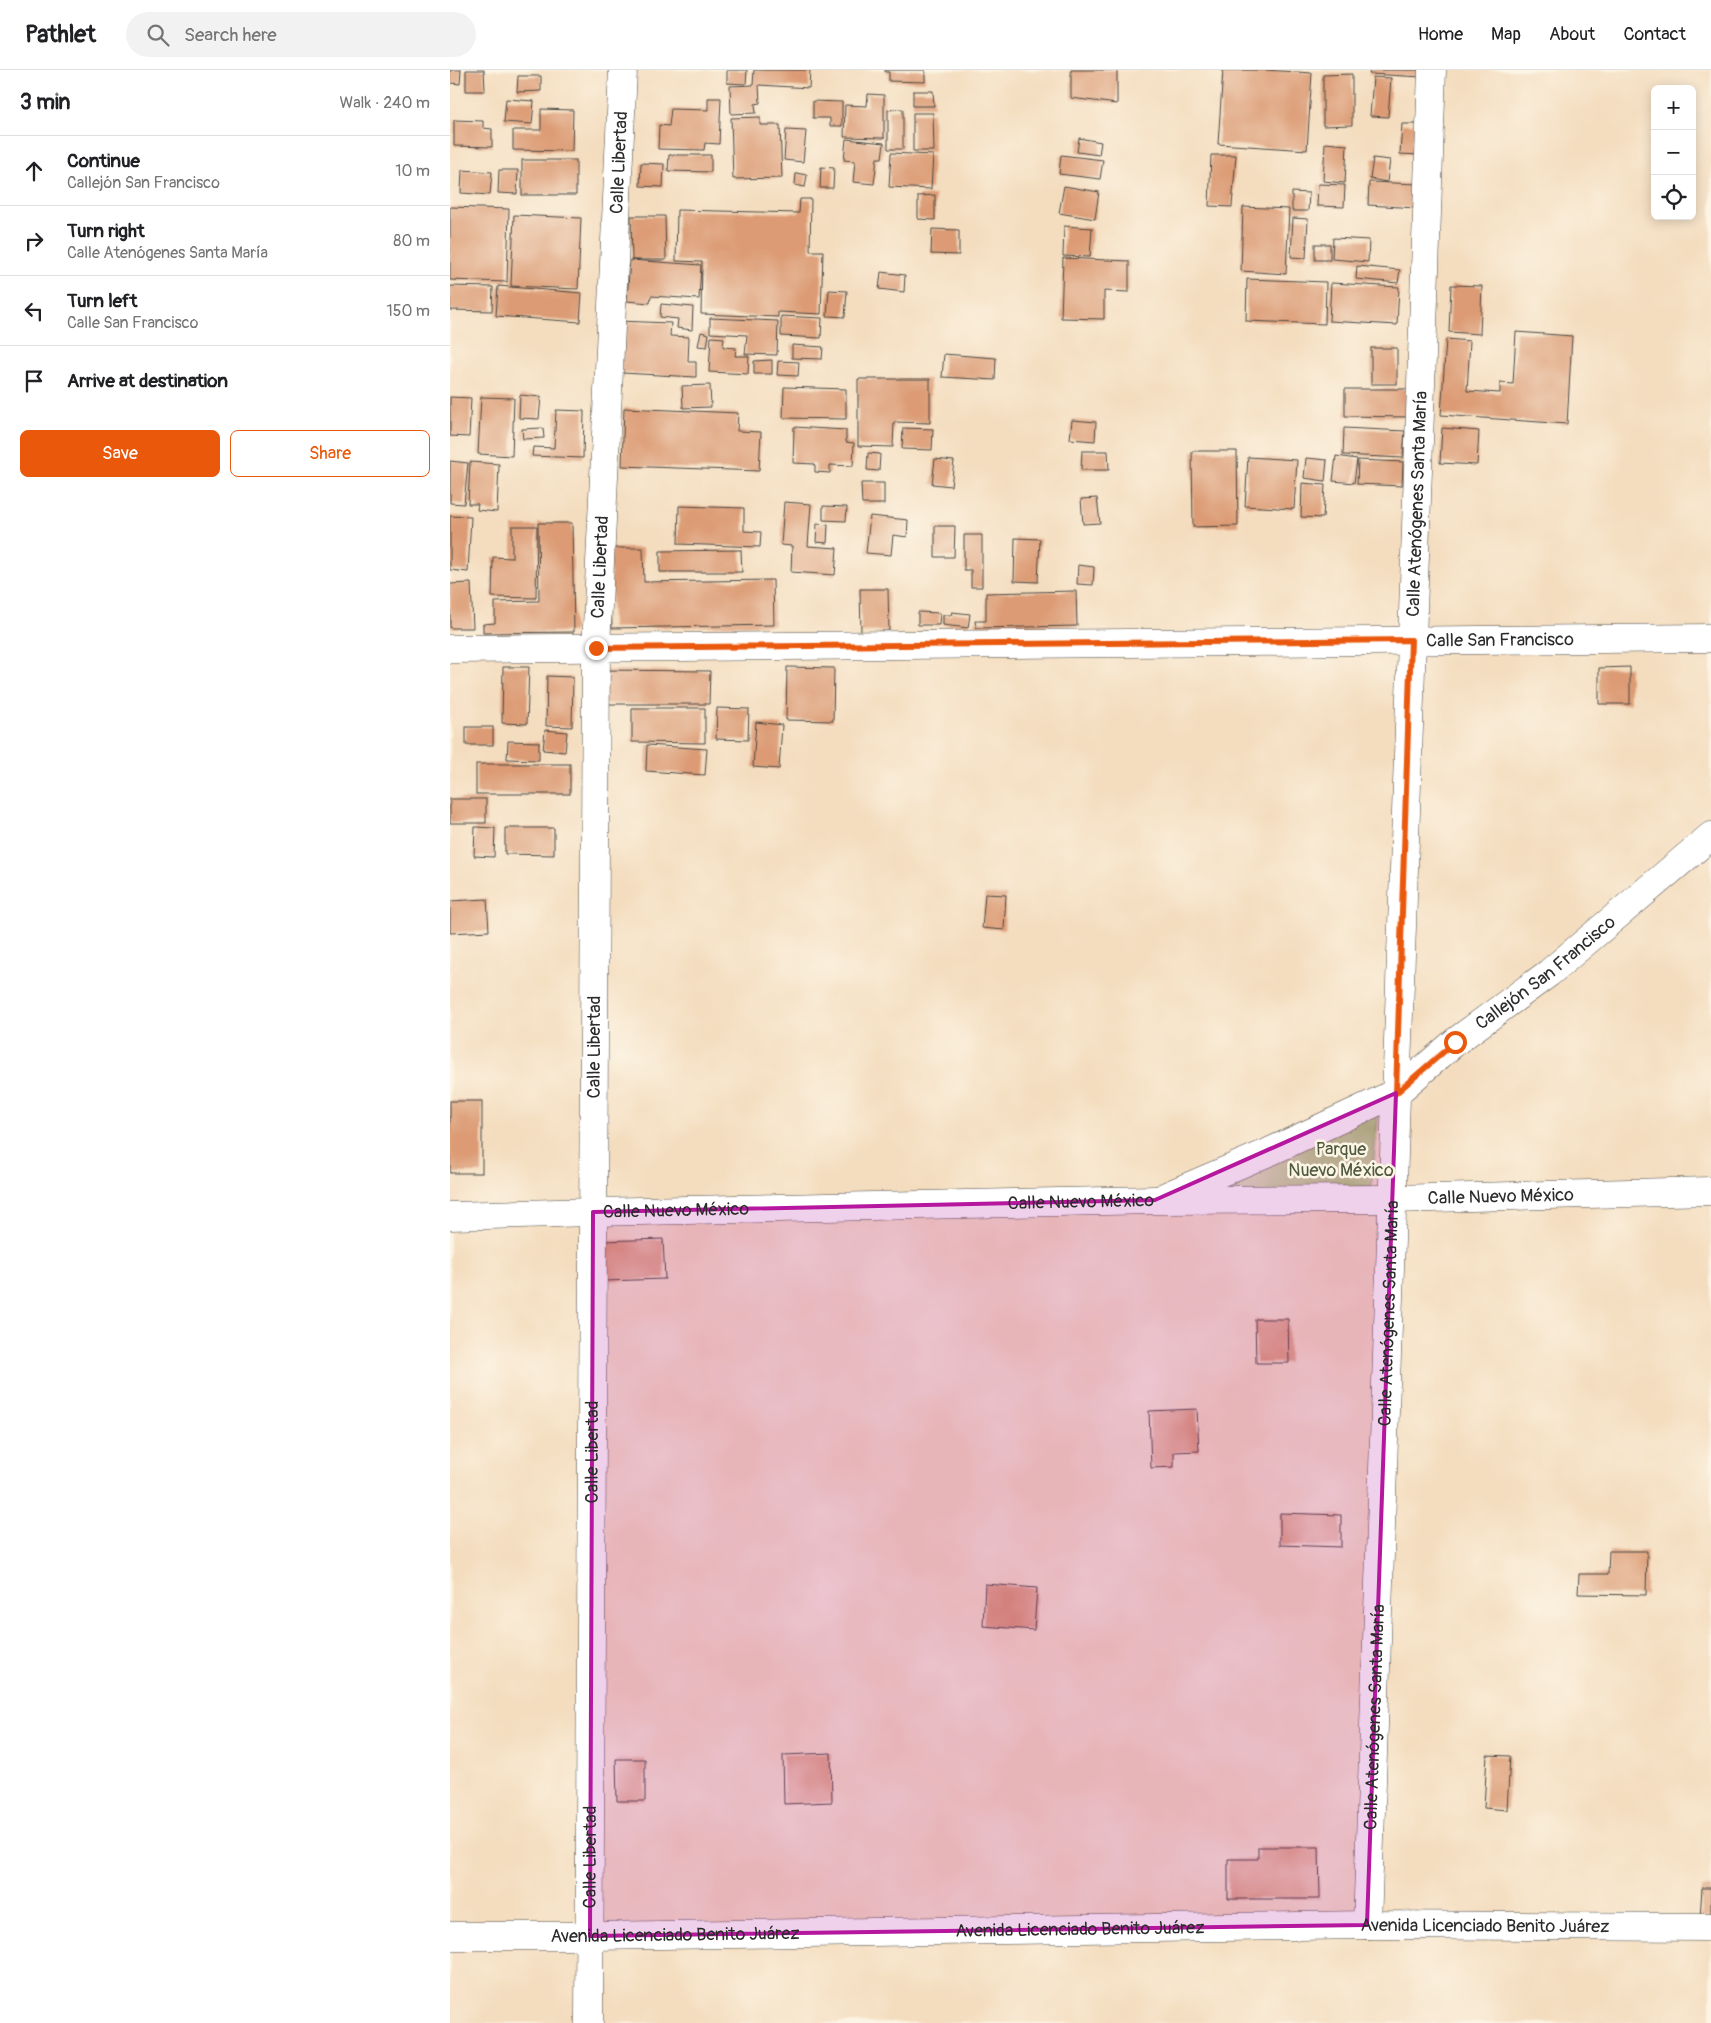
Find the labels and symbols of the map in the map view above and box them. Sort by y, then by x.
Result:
street label: Calle Libertad [605,111,633,214]
street label: Calle Atenógenes Santa María [1401,390,1432,617]
street label: Calle Libertad [586,515,614,619]
street label: Calle San Francisco [1426,628,1574,652]
route end [585,637,608,660]
street label: Callejón San Francisco [1471,910,1620,1035]
street label: Calle Libertad [582,996,606,1099]
route start [1444,1031,1467,1054]
park label: Parque Nuevo México [1288,1138,1394,1182]
street label: Calle Nuevo México [1427,1183,1574,1210]
street label: Calle Nuevo México [1007,1189,1155,1215]
street label: Calle Nuevo México [603,1197,750,1223]
street label: Calle Atenógenes Santa María [1373,1200,1404,1427]
street label: Calle Libertad [580,1401,604,1503]
street label: Calle Atenógenes Santa María [1359,1604,1390,1831]
street label: Calle Libertad [578,1806,602,1908]
street label: Avenida Licenciado Benito Juárez [1360,1913,1610,1938]
street label: Avenida Licenciado Benito Juárez [955,1916,1205,1942]
street label: Avenida Licenciado Benito Juárez [550,1922,800,1948]

